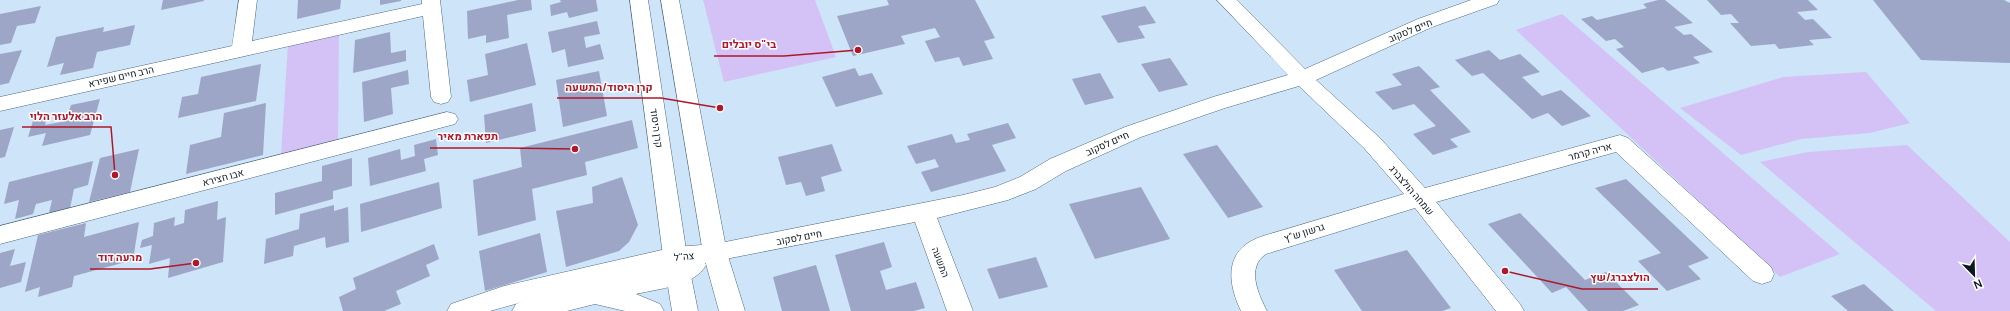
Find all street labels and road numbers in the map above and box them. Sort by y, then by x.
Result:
street label: חיים לסקוב [1386,15,1434,45]
street label: הרב חיים שפירא [87,62,155,90]
street label: קרן היסוד [647,107,667,149]
street label: חיים לסקוב [1083,127,1131,159]
street label: אריה קרמר [1567,138,1613,164]
street label: שמחה הולצברג [1386,162,1438,218]
street label: אבו חצירא [201,165,245,189]
street label: גרשון ש"ץ [1282,219,1326,245]
street label: חיים לסקוב [775,226,823,248]
street label: התשעה [929,245,953,279]
street label: צה"ל [673,248,695,264]

